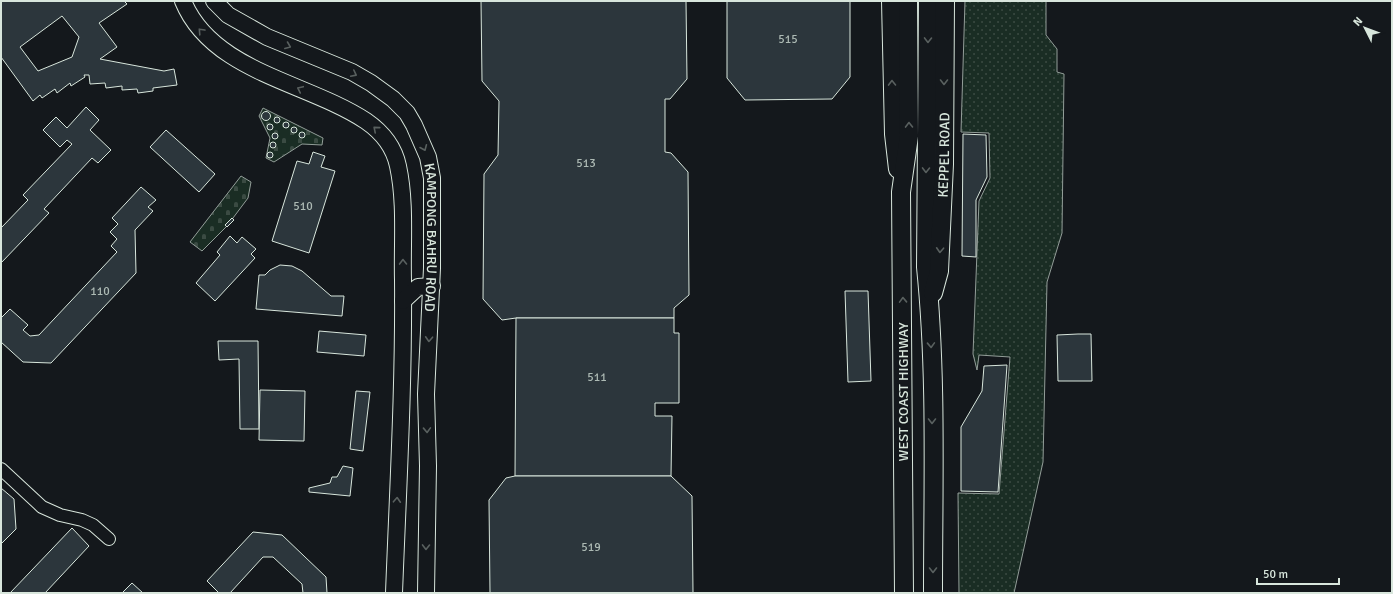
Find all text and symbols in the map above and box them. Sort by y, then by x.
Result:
north arrow [1345,8,1385,48]
text: N [1351,14,1365,29]
one-way arrow [198,28,206,36]
house number: 515 [778,32,798,47]
one-way arrow [923,37,932,43]
one-way arrow [284,41,291,49]
one-way arrow [350,69,358,77]
one-way arrow [940,79,948,85]
one-way arrow [888,80,897,86]
one-way arrow [296,86,304,94]
street label: KEPPEL ROAD [934,112,953,198]
one-way arrow [905,122,913,128]
one-way arrow [373,127,380,134]
one-way arrow [420,145,428,152]
house number: 513 [576,156,596,171]
street label: KAMPONG BAHRU ROAD [421,161,441,312]
one-way arrow [922,167,930,173]
house number: 510 [293,199,313,214]
one-way arrow [935,247,944,253]
one-way arrow [399,259,407,265]
house number: 110 [90,284,110,299]
one-way arrow [898,297,907,303]
street label: WEST COAST HIGHWAY [895,323,912,461]
one-way arrow [424,336,433,342]
one-way arrow [927,342,935,348]
house number: 511 [587,370,607,385]
one-way arrow [928,418,936,424]
one-way arrow [423,427,431,433]
one-way arrow [392,497,401,503]
house number: 519 [581,540,601,555]
one-way arrow [422,544,431,550]
scale bar [1257,560,1339,586]
one-way arrow [929,567,937,573]
text: 50 m [1263,567,1288,582]

